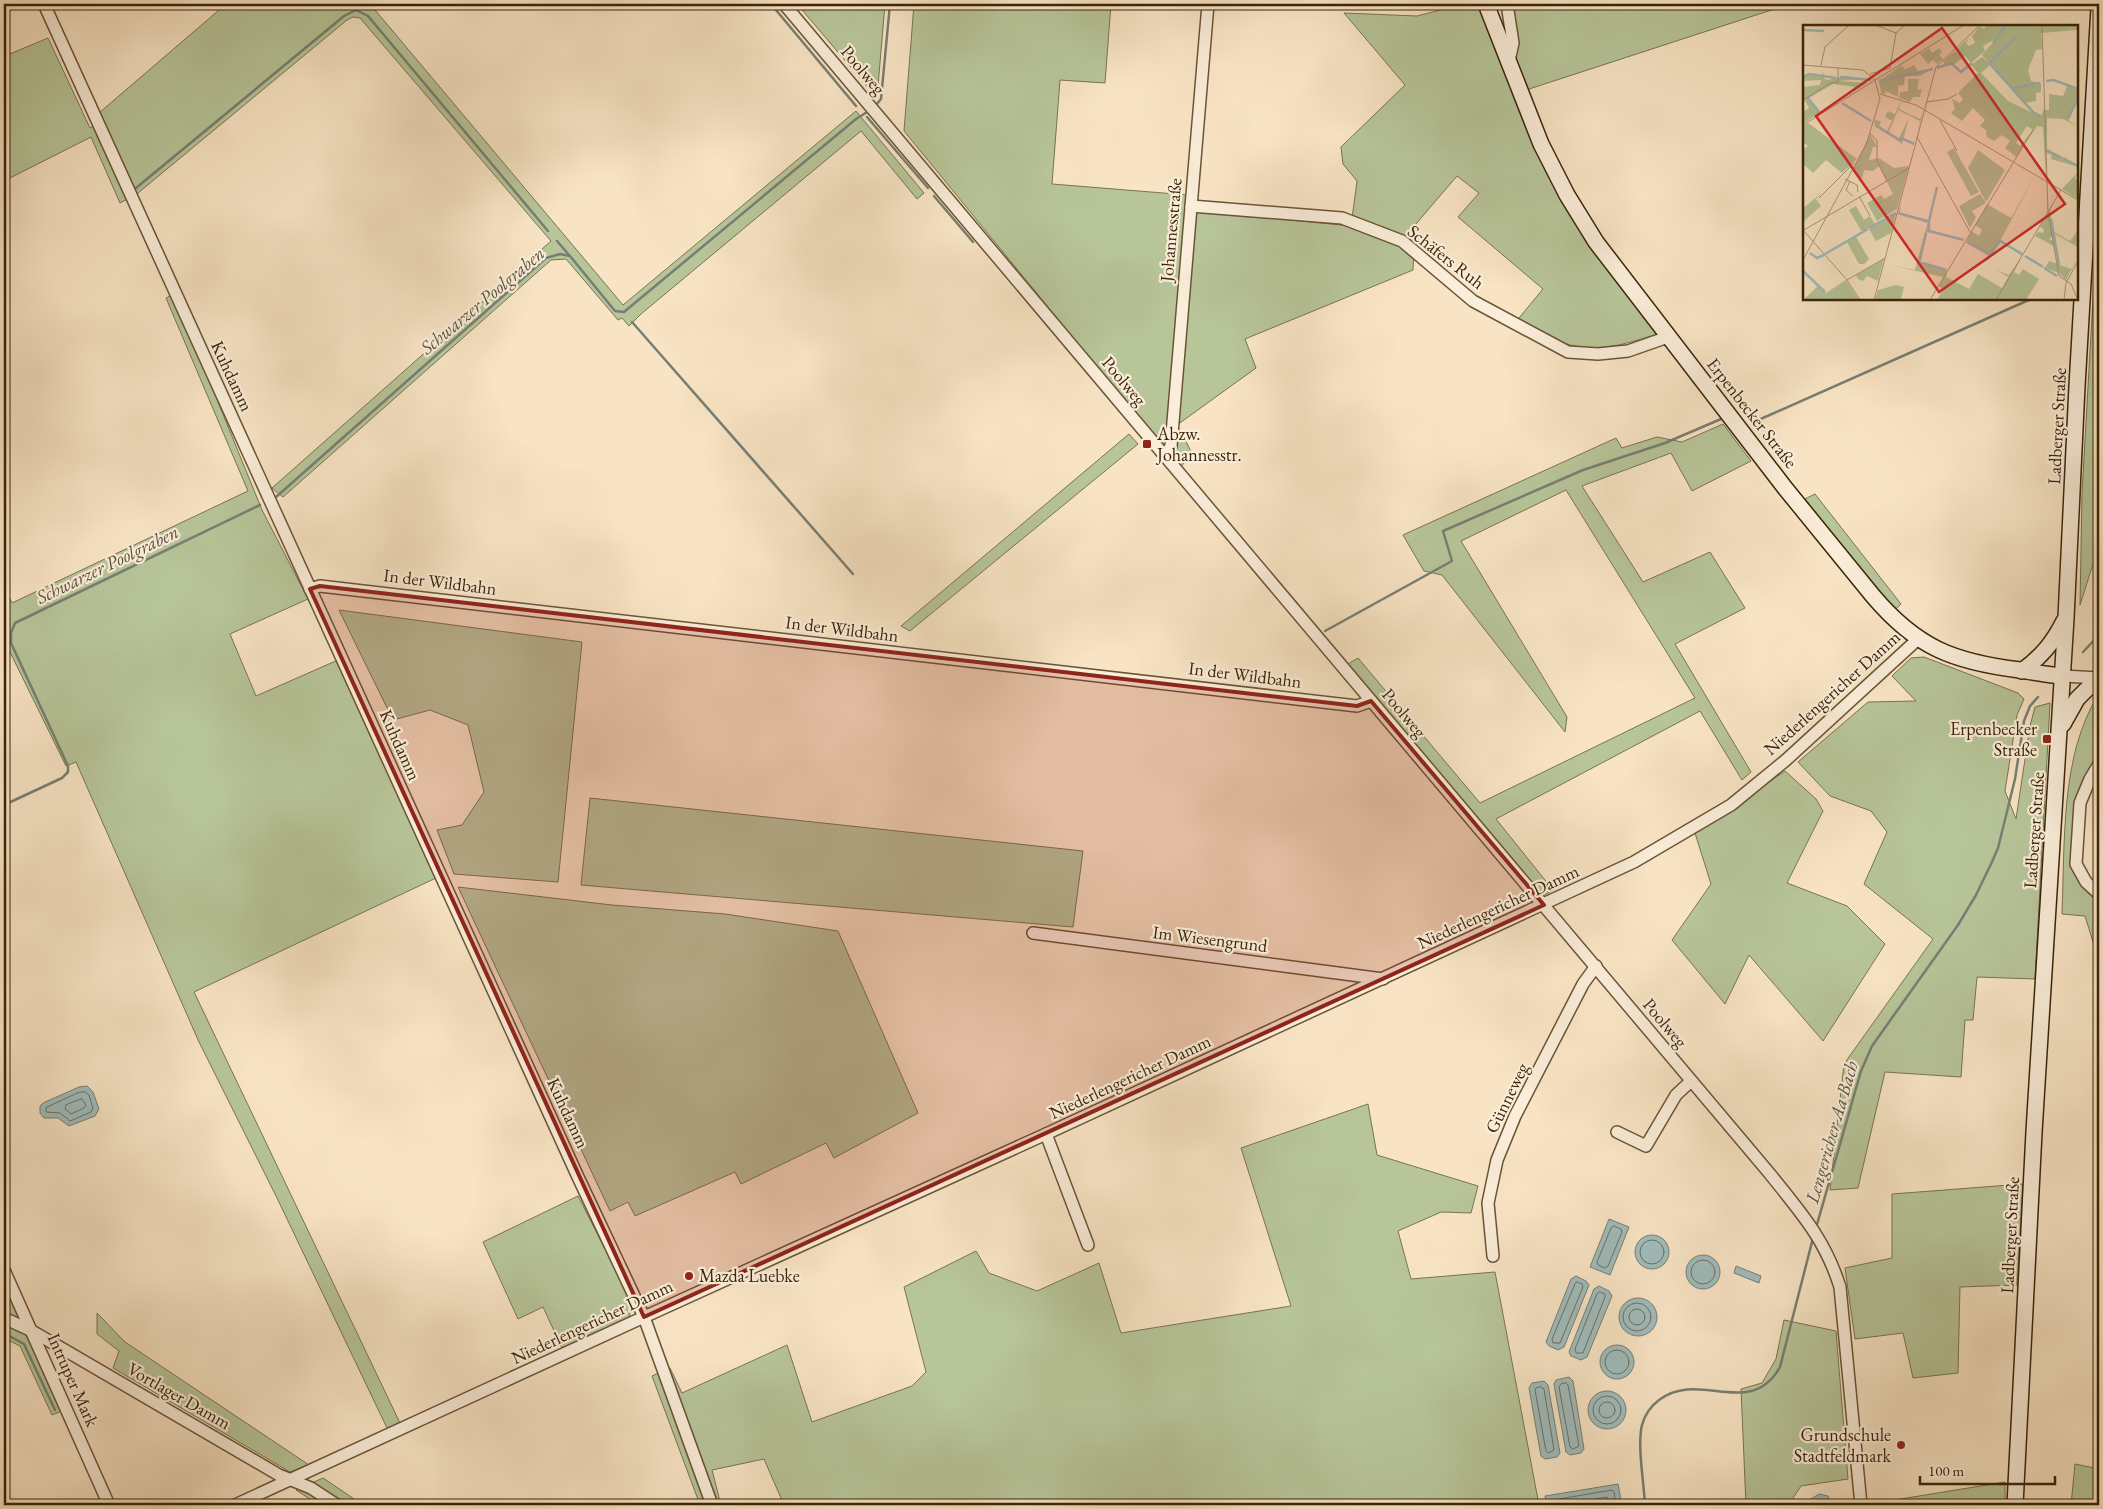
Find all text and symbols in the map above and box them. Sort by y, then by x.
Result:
inset map [1803,25,2078,300]
street label: Poolweg [836,40,891,99]
street label: Johannesstraße [1154,177,1186,285]
street label: Schäfers Ruh [1403,219,1489,294]
water label: Schwarzer Poolgraben [414,241,550,361]
street label: Kuhdamm [206,337,259,415]
street label: Poolweg [1097,351,1152,410]
street label: Erpenbecker Straße [1702,353,1803,473]
street label: Ladberger Straße [2042,367,2071,485]
place label: Abzw. Johannesstr. [1155,422,1242,466]
marker: Abzw. Johannesstr. [1141,438,1153,450]
water label: Schwarzer Poolgraben [31,519,183,610]
street label: In der Wildbahn [382,563,498,600]
street label: In der Wildbahn [784,610,900,647]
street label: Niederlengericher Damm [1759,625,1905,760]
street label: In der Wildbahn [1187,656,1303,693]
street label: Poolweg [1377,683,1432,742]
street label: Kuhdamm [375,706,426,784]
place label: Erpenbecker Straße [1950,717,2037,761]
marker: Erpenbecker Straße [2041,733,2053,745]
street label: Ladberger Straße [2018,771,2049,889]
street label: Niederlengericher Damm [1413,859,1582,954]
street label: Im Wiesengrund [1151,920,1270,957]
street label: Poolweg [1638,993,1693,1052]
street label: Niederlengericher Damm [1045,1029,1214,1124]
water label: Lengericher Aa Bach [1799,1058,1864,1207]
street label: Günneweg [1480,1059,1533,1137]
street label: Kuhdamm [542,1074,595,1152]
street label: Ladberger Straße [1995,1176,2024,1294]
place label: Mazda Luebke [699,1264,800,1287]
marker: Mazda Luebke [683,1270,695,1282]
street label: Niederlengericher Damm [507,1274,676,1369]
street label: Intruper Mark [43,1329,105,1431]
street label: Vortlager Damm [123,1357,235,1434]
place label: Grundschule Stadtfeldmark [1794,1423,1892,1467]
marker: Grundschule Stadtfeldmark [1895,1439,1907,1451]
scale bar [1920,1454,2056,1486]
text: 100 m [1928,1461,1965,1480]

